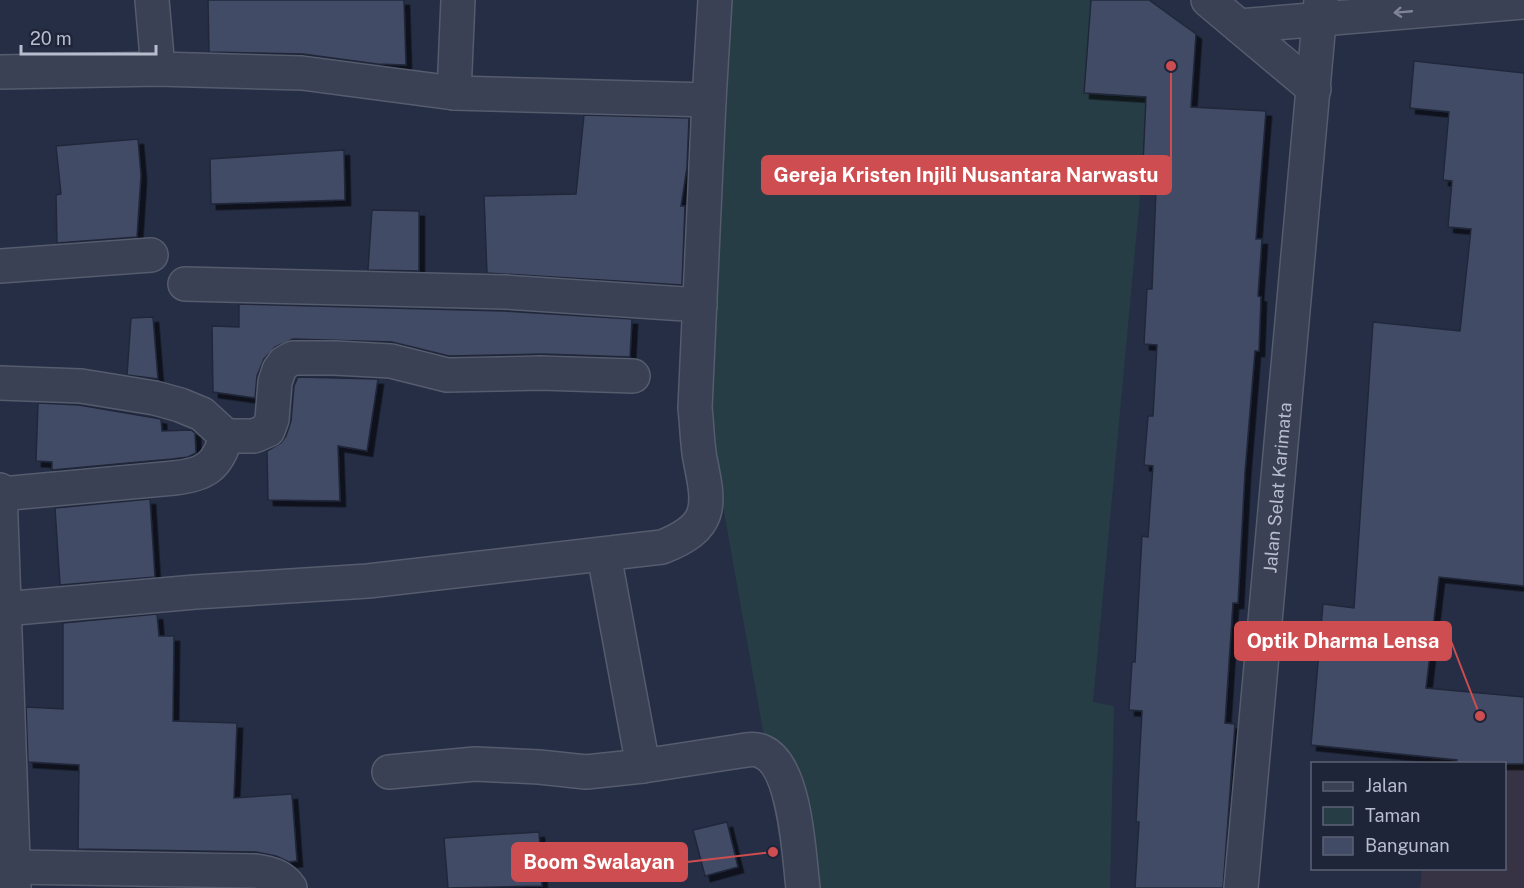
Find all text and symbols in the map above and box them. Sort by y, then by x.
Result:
one-way arrow [1394,7,1413,18]
scale bar [21,18,156,56]
text: 20 m [30,28,72,49]
callout: Gereja Kristen Injili Nusantara Narwastu [762,156,1171,194]
text: Gereja Kristen Injili Nusantara Narwastu [773,163,1159,187]
street label: Jalan Selat Karimata [1259,401,1295,574]
callout: Optik Dharma Lensa [1235,622,1451,660]
text: Optik Dharma Lensa [1247,629,1439,653]
legend [1311,762,1506,870]
text: Jalan [1365,775,1408,796]
text: Taman [1365,805,1420,826]
text: Bangunan [1365,835,1450,856]
callout: Boom Swalayan [512,843,687,881]
text: Boom Swalayan [523,850,675,874]

